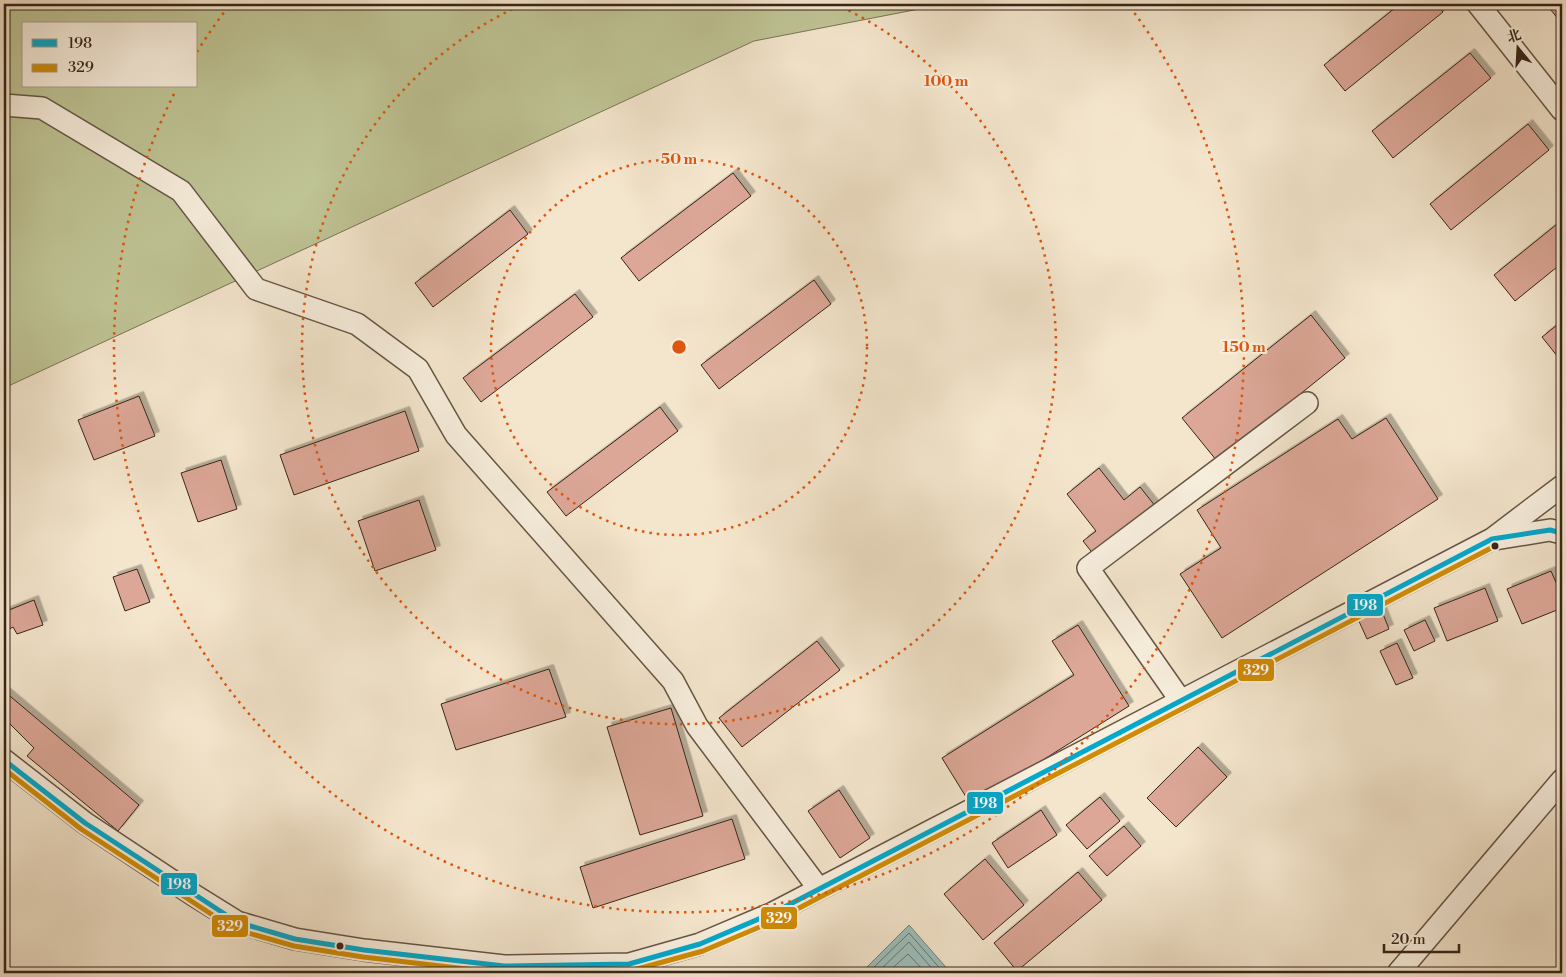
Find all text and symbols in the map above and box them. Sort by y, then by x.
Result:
legend [22,22,198,88]
north arrow [1494,22,1544,72]
text: 北 [1505,26,1524,47]
text: 198 [68,34,92,53]
text: 329 [68,58,94,77]
text: 100 m [924,72,969,91]
text: 50 m [661,150,697,169]
centre of rings [670,338,688,356]
text: 150 m [1222,338,1266,357]
unlabelled marker [1490,541,1500,551]
line badge: 198 [1346,593,1384,617]
text: 198 [1353,597,1377,615]
line badge: 329 [1237,658,1275,682]
text: 329 [1243,662,1269,680]
line badge: 198 [966,791,1004,815]
text: 198 [973,795,997,813]
line badge: 198 [160,872,198,896]
text: 198 [167,876,191,894]
line badge: 329 [760,906,798,930]
text: 329 [766,910,792,928]
line badge: 329 [211,914,249,938]
text: 329 [217,918,243,936]
scale bar [1384,922,1458,954]
text: 20 m [1391,930,1426,949]
unlabelled marker [335,941,345,951]

